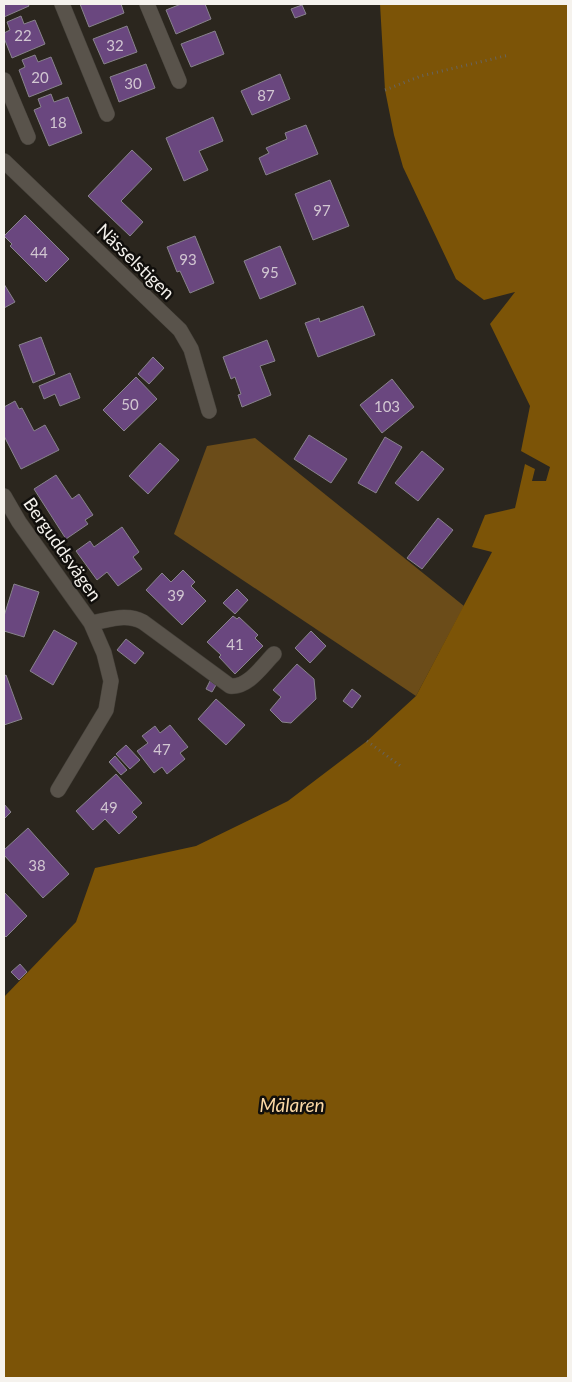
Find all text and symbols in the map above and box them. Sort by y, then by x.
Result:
house number: 22 [14,26,32,44]
house number: 32 [106,36,124,54]
house number: 20 [31,68,49,86]
house number: 30 [124,74,142,92]
house number: 87 [257,86,275,104]
house number: 18 [49,113,67,131]
house number: 97 [313,201,331,219]
street label: Nässelstigen [93,219,179,303]
house number: 44 [30,243,48,261]
house number: 93 [179,250,197,268]
house number: 95 [261,263,279,281]
house number: 50 [121,395,139,413]
house number: 103 [374,397,400,415]
street label: Berguddsvägen [19,493,107,605]
house number: 39 [167,586,185,604]
house number: 41 [226,635,244,653]
house number: 47 [153,740,171,758]
house number: 49 [100,798,118,816]
house number: 38 [28,856,46,874]
water label: Mälaren [259,1093,325,1116]

